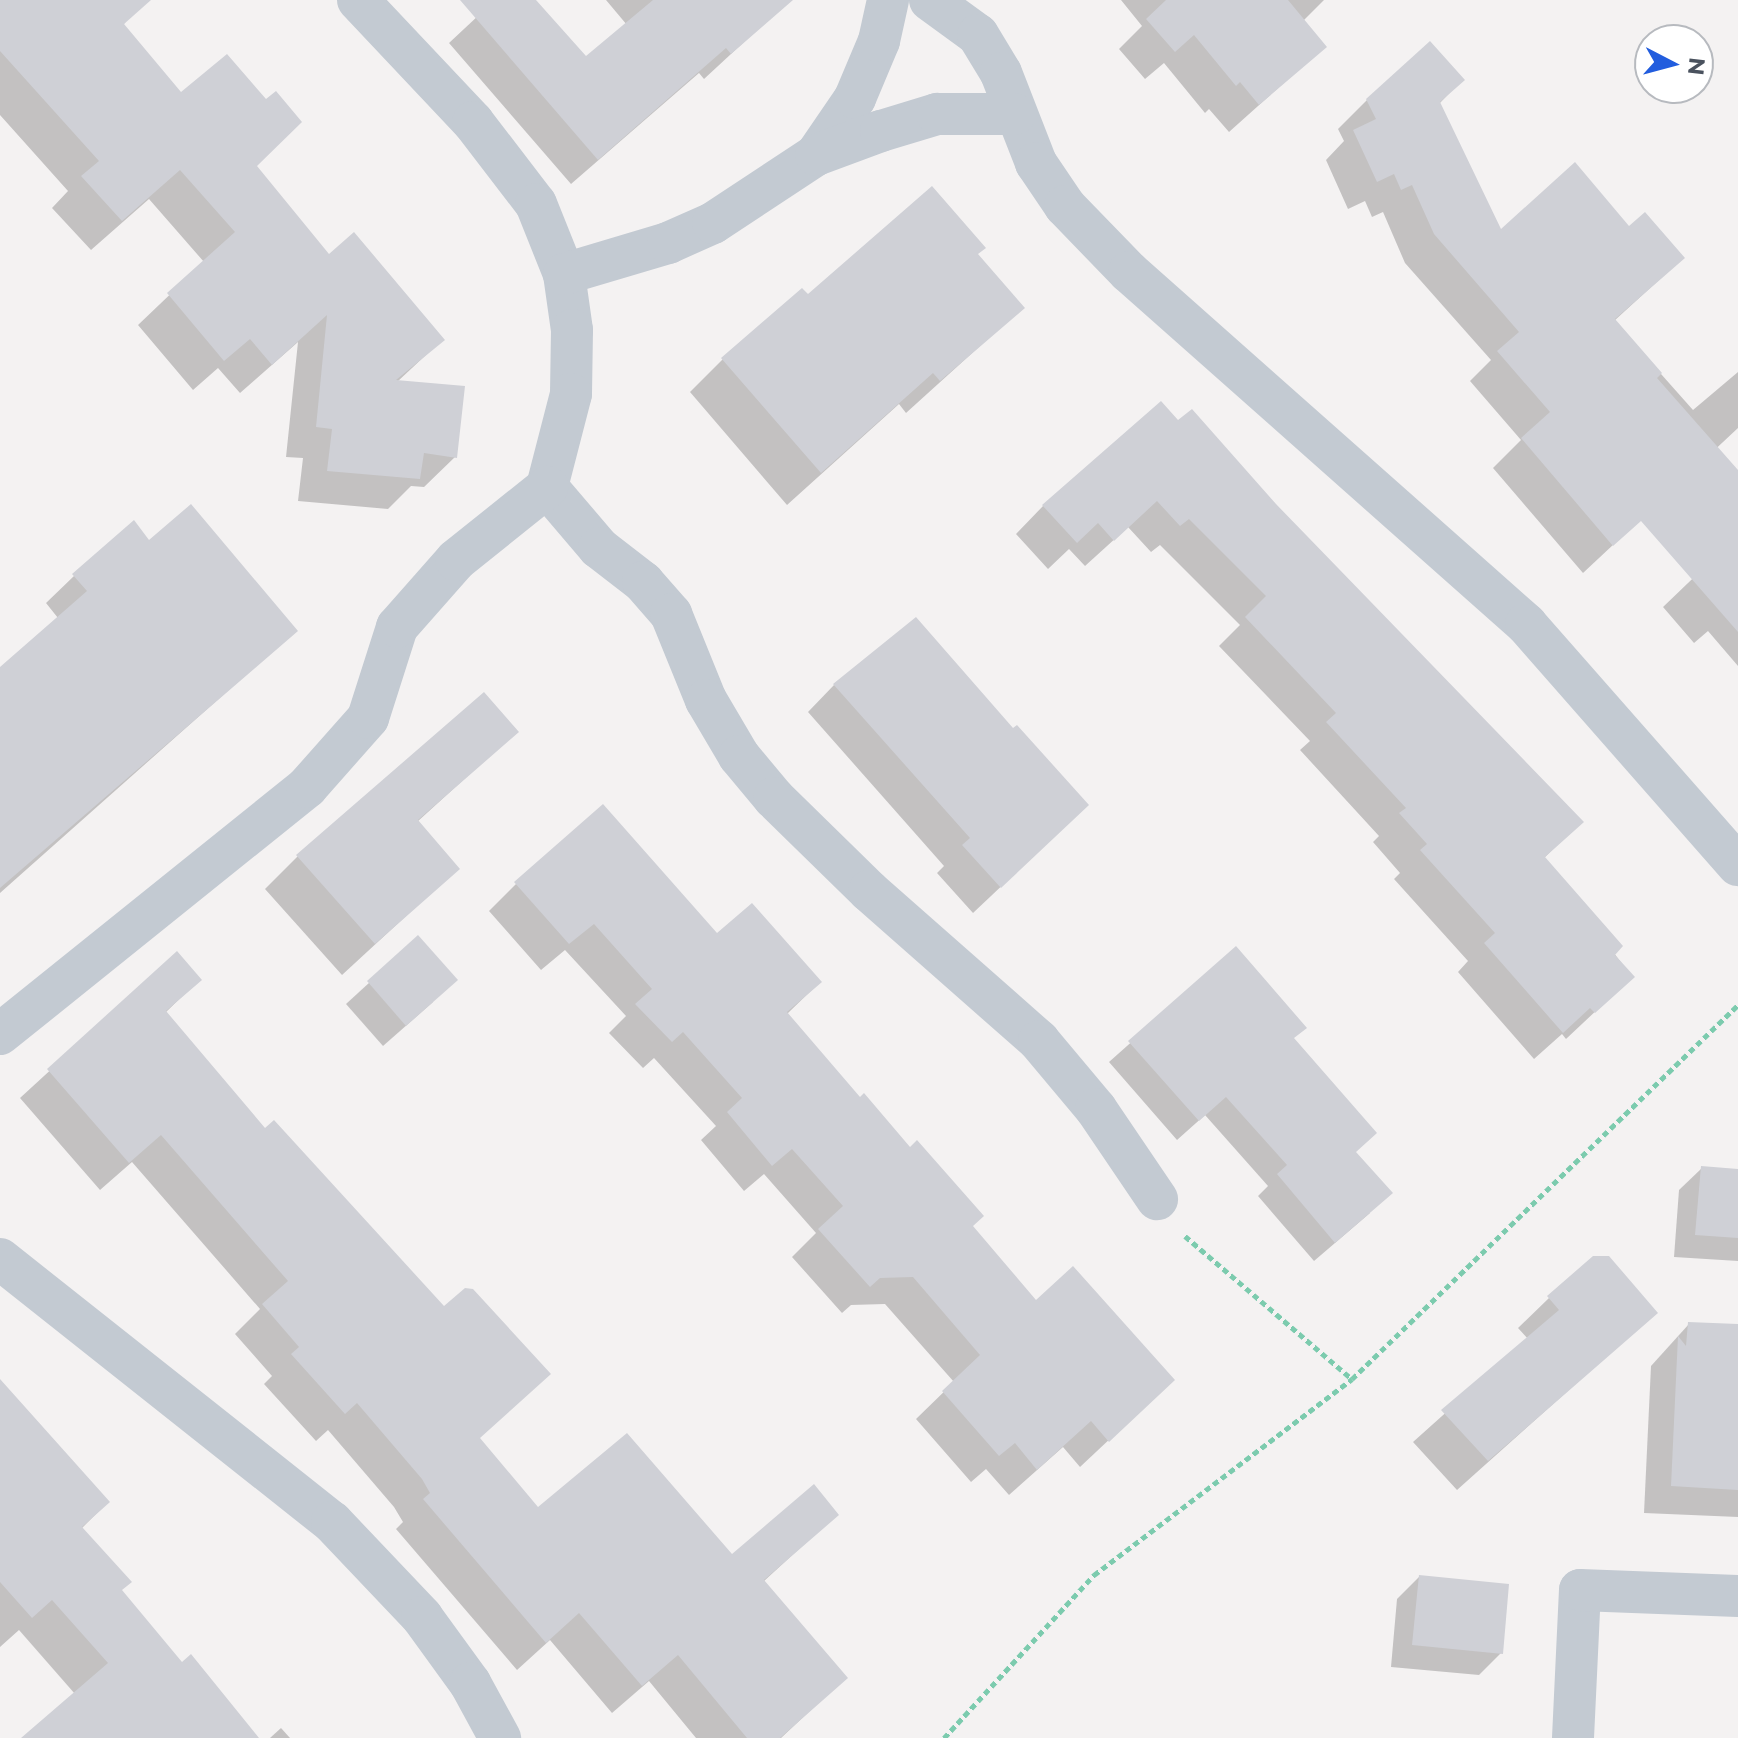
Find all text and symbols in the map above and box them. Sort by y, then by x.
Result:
north arrow [1634,24,1714,104]
text: N [1682,56,1711,77]

